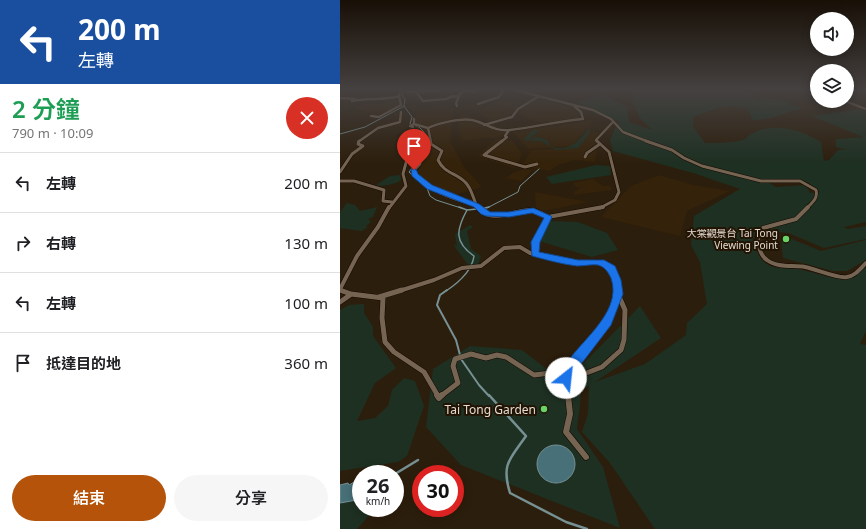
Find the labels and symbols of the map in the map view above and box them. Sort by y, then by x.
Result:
pin [397,129,431,170]
place label: 大棠觀景台 Tai Tong Viewing Point [687,226,778,252]
marker: 大棠觀景台 Tai Tong Viewing Point [781,234,791,244]
position arrow [545,357,587,399]
place label: Tai Tong Garden [445,401,536,418]
marker: Tai Tong Garden [539,404,549,414]
speed limit sign: 30 [412,465,464,517]

